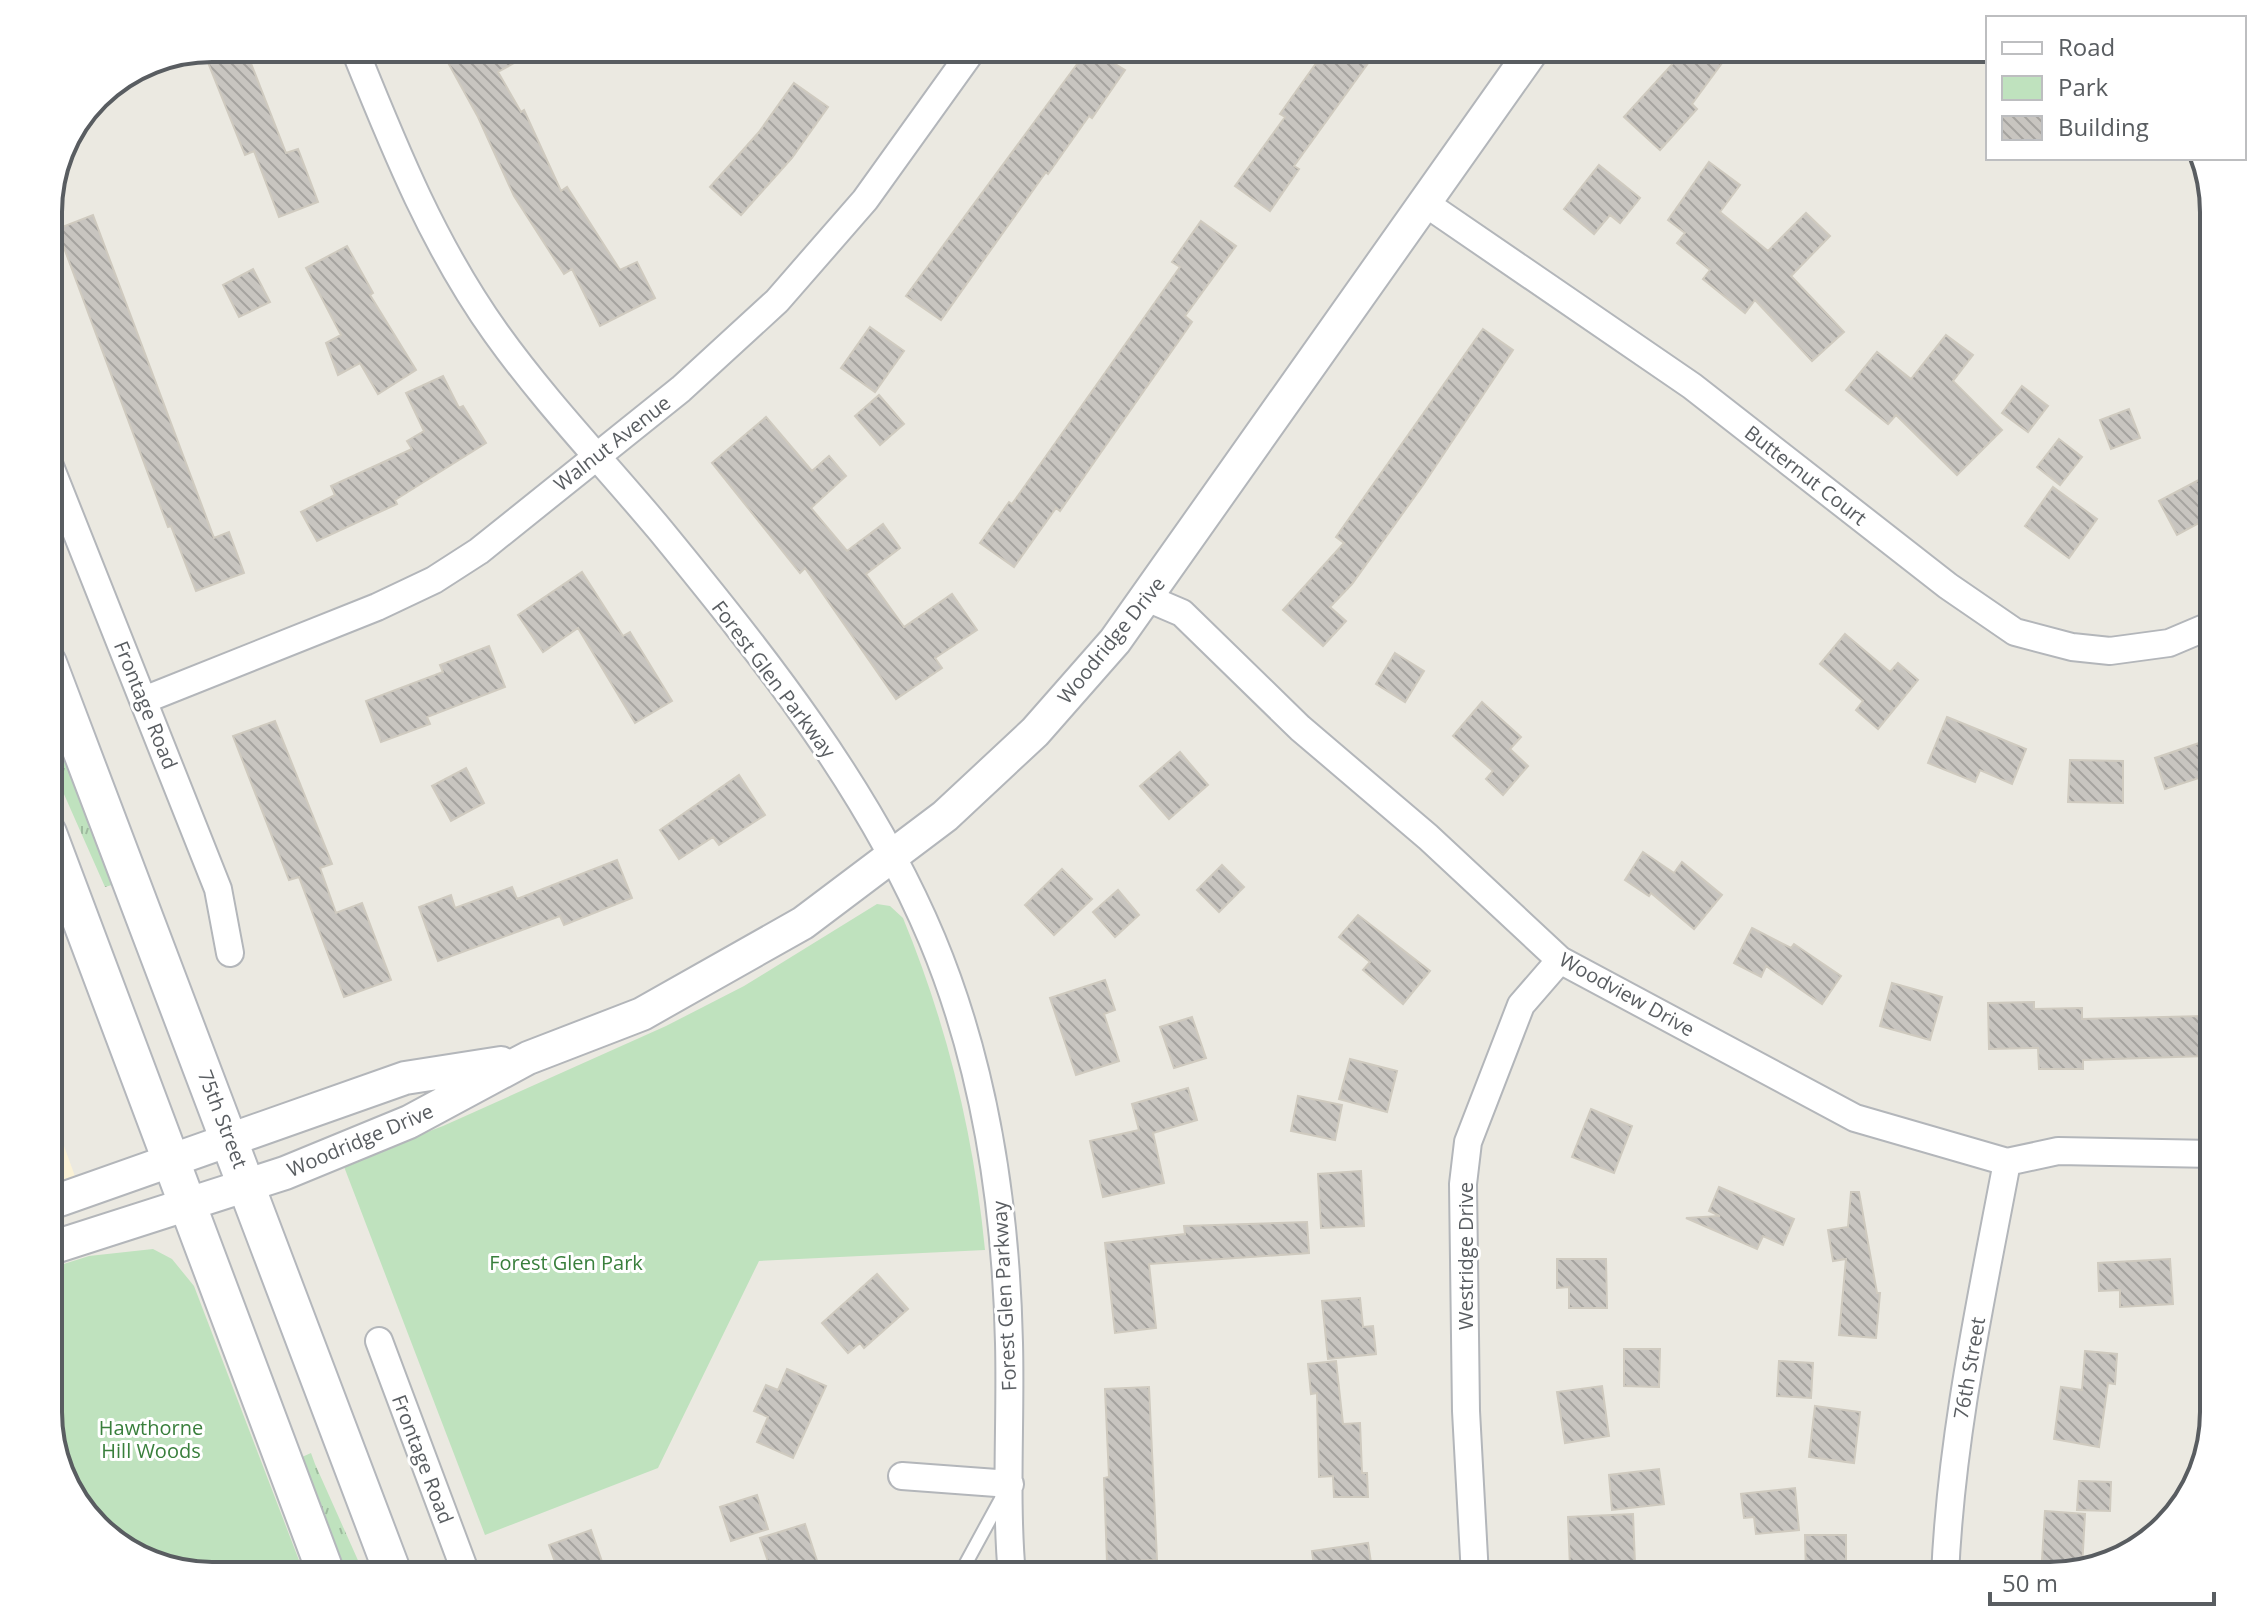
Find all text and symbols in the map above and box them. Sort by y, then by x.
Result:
legend [1986,16,2246,160]
text: Road [2058,30,2115,63]
text: Park [2058,70,2109,103]
text: Building [2058,110,2149,143]
street label: Walnut Avenue [548,389,676,497]
street label: Butternut Court [1739,419,1873,531]
street label: Woodridge Drive [1051,571,1171,709]
street label: Forest Glen Parkway [706,595,843,764]
street label: Frontage Road [108,637,184,773]
street label: Woodview Drive [1555,946,1699,1042]
street label: 75th Street [192,1066,254,1172]
street label: Woodridge Drive [283,1097,437,1183]
street label: Westridge Drive [1452,1182,1479,1330]
street label: Forest Glen Parkway [985,1199,1022,1392]
park label: Forest Glen Park [489,1249,643,1276]
street label: 76th Street [1947,1315,1991,1421]
street label: Frontage Road [386,1391,460,1527]
park label: Hawthorne Hill Woods [99,1414,203,1464]
scale bar [1990,1556,2214,1606]
text: 50 m [2002,1566,2058,1599]

